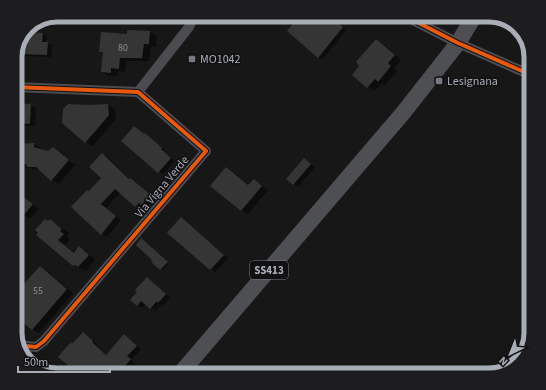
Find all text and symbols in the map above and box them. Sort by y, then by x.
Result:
house number: 80 [118,41,128,55]
place label: MO1042 [200,51,241,68]
marker: MO1042 [187,54,197,64]
place label: Lesignana [447,73,498,90]
marker: Lesignana [434,76,444,86]
street label: Via Vigna Verde [131,152,193,222]
road number: SS413 [250,261,288,279]
house number: 55 [33,284,43,298]
north arrow [490,334,530,374]
scale bar [18,348,110,374]
text: N [496,353,511,369]
text: 50 m [24,354,48,371]

